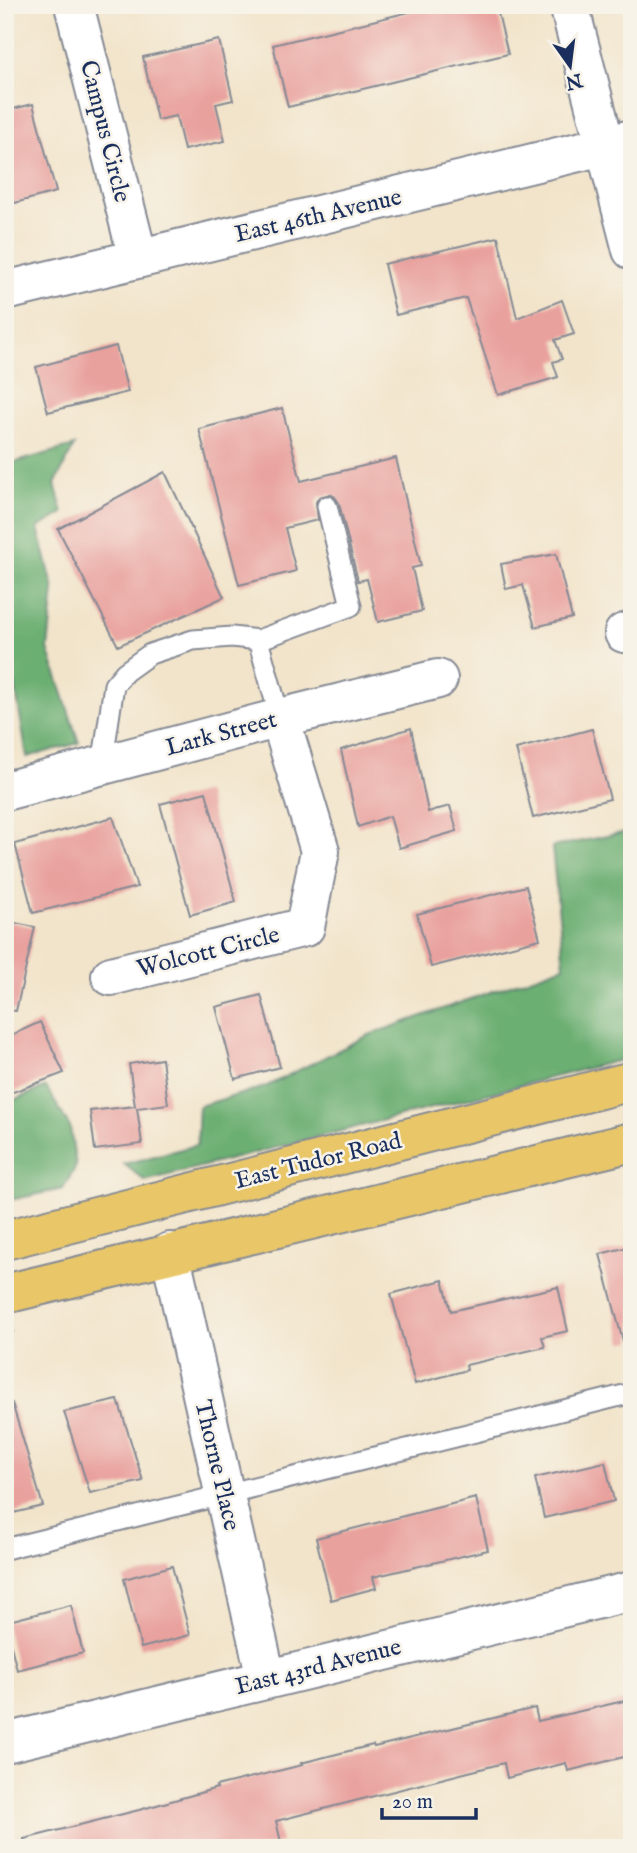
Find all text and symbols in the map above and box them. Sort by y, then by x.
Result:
north arrow [536,32,606,102]
street label: Campus Circle [72,57,137,206]
text: N [562,67,585,94]
street label: East 46th Avenue [232,182,405,251]
street label: Lark Street [162,705,280,764]
street label: Wolcott Circle [134,920,283,985]
street label: East Tudor Road [232,1126,405,1197]
street label: Thorne Place [186,1397,247,1534]
street label: East 43rd Avenue [232,1632,405,1703]
scale bar [382,1776,476,1820]
text: 20 m [392,1789,433,1816]

